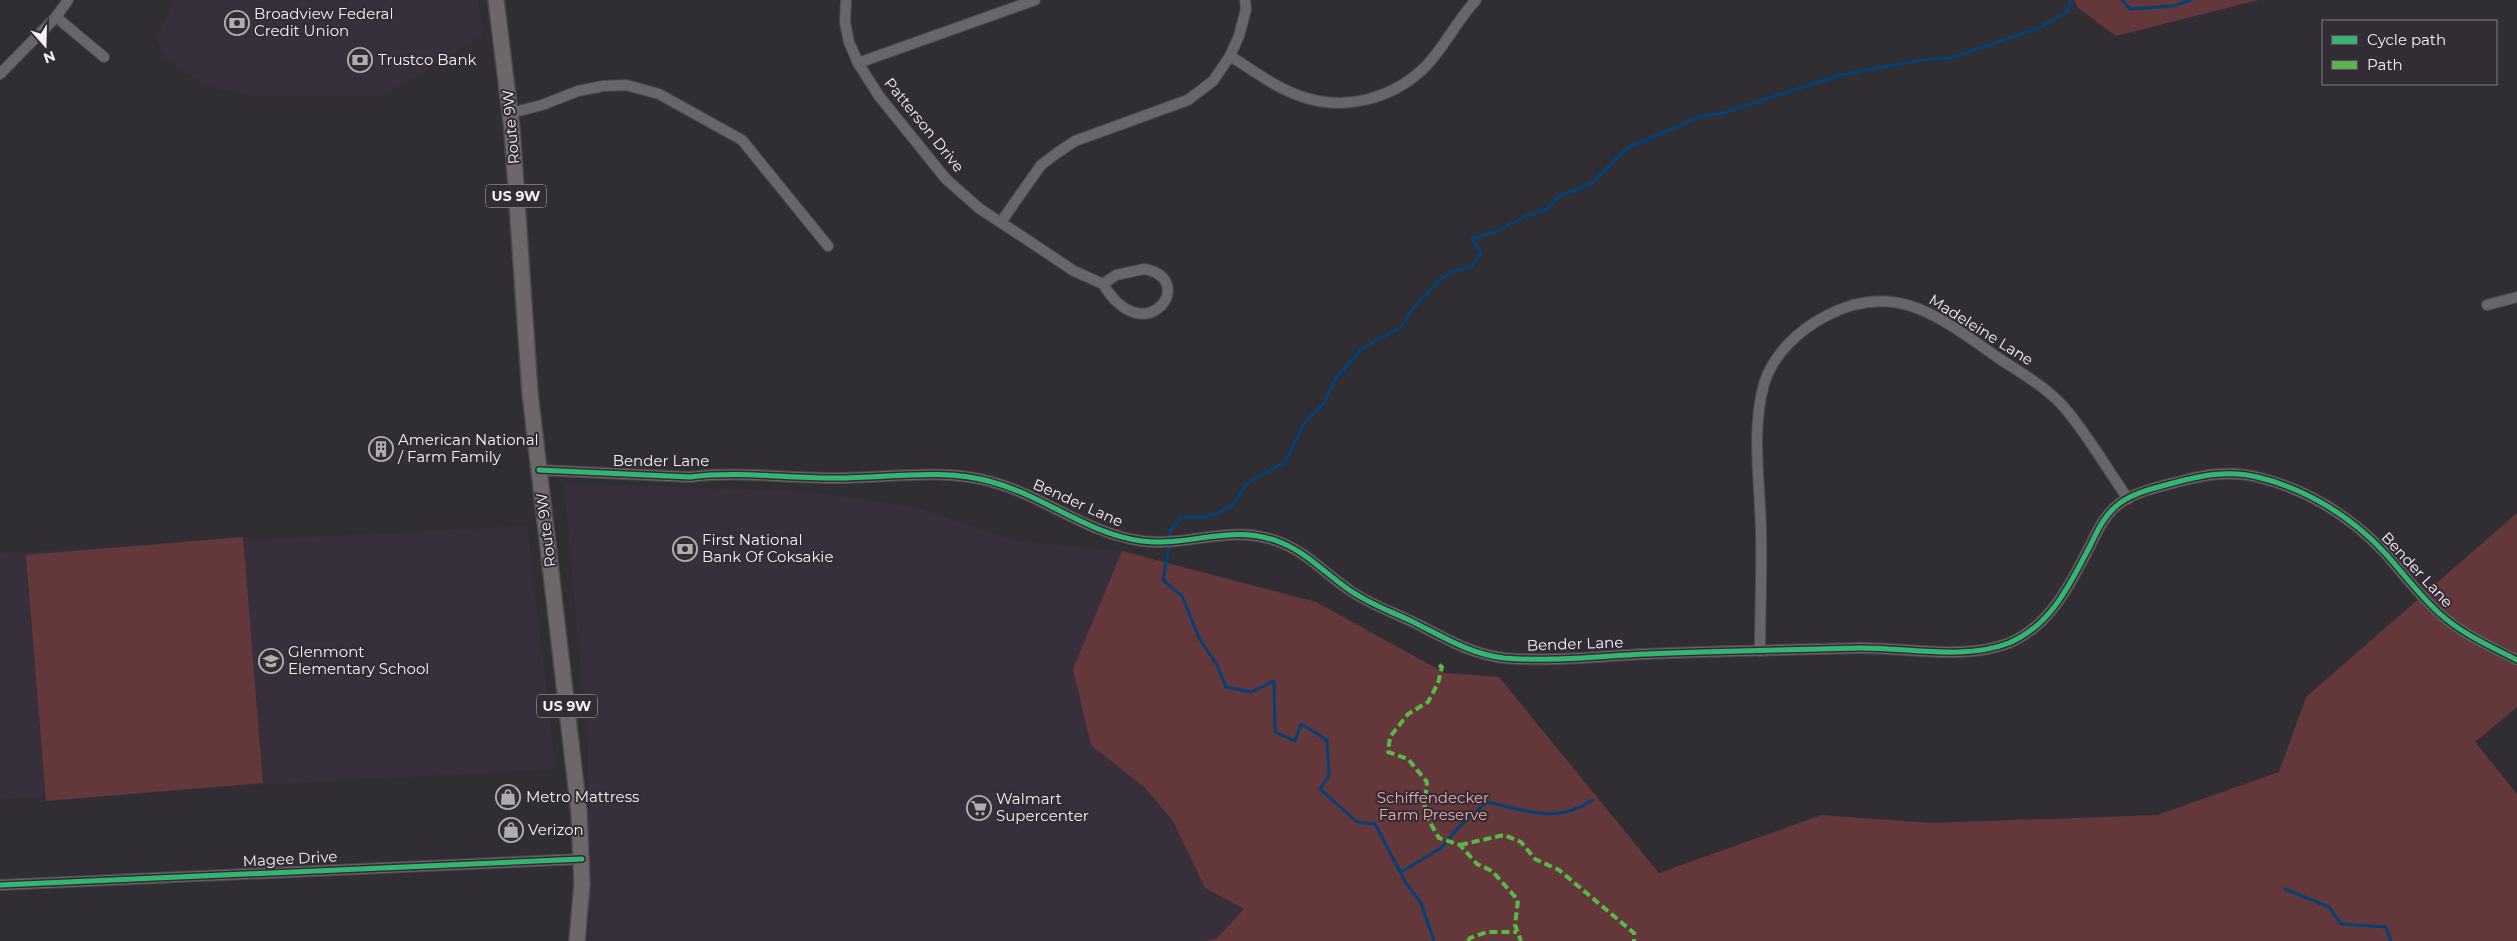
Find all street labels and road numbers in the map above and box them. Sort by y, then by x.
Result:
street label: Patterson Drive [880,74,968,176]
street label: Route 9W [498,89,523,165]
road number: US 9W [486,185,546,208]
street label: Madeleine Lane [1926,290,2037,369]
street label: Bender Lane [613,451,709,470]
street label: Bender Lane [1030,474,1126,531]
street label: Route 9W [531,492,559,568]
street label: Bender Lane [2377,528,2457,611]
street label: Bender Lane [1526,632,1624,655]
road number: US 9W [537,694,597,718]
street label: Magee Drive [242,847,338,870]

